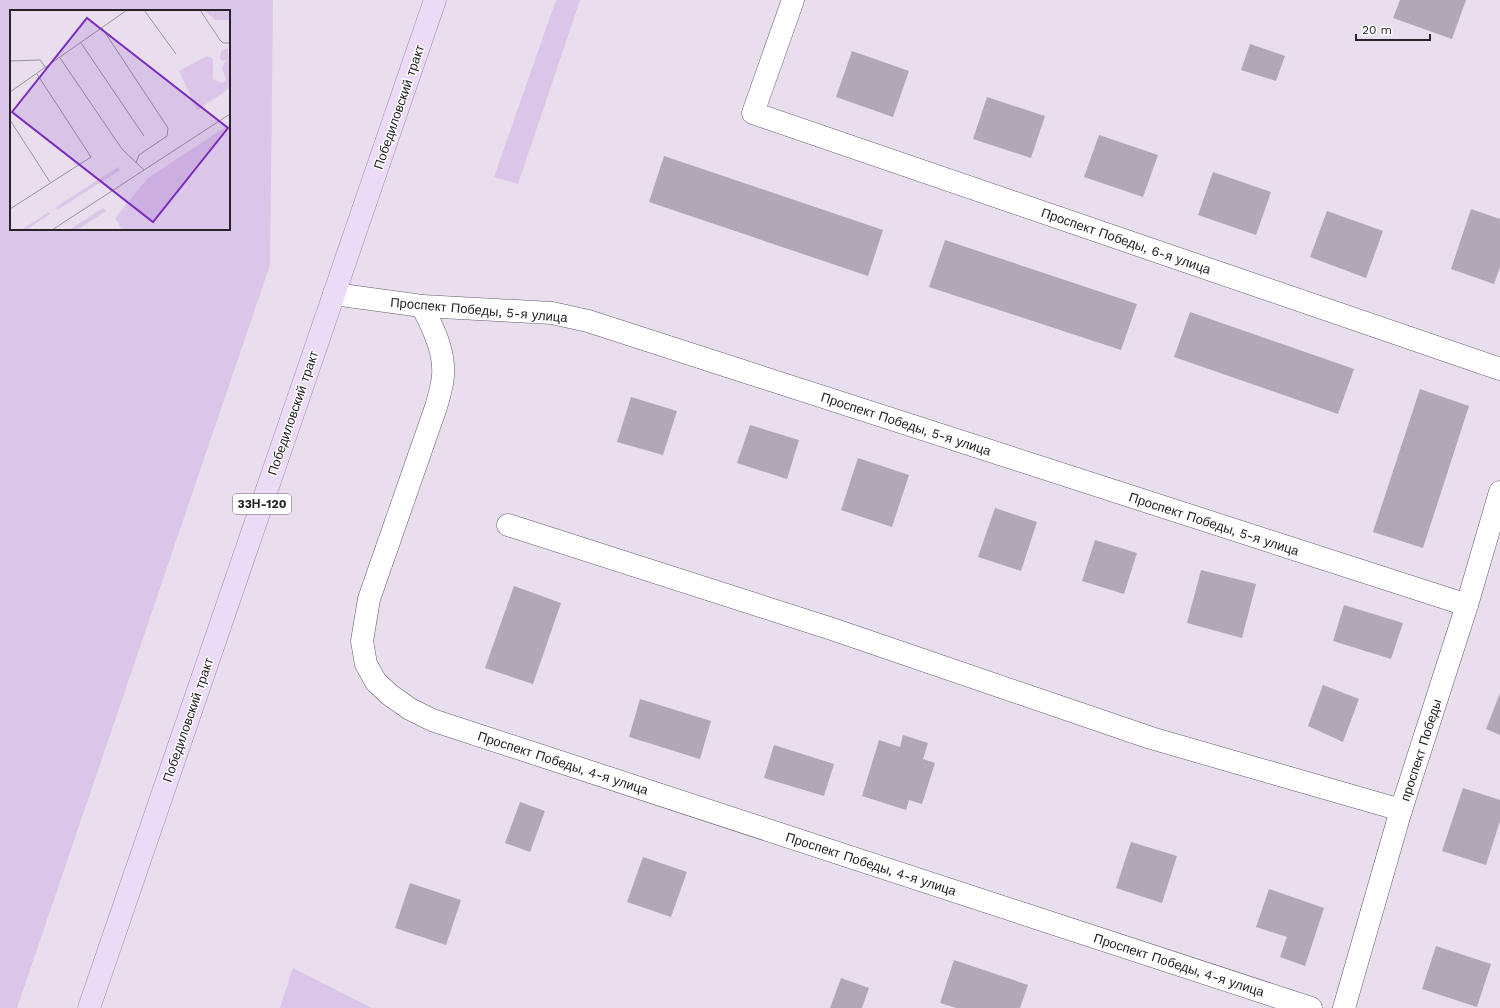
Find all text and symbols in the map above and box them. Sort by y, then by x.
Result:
inset map [10,10,230,230]
scale bar [1356,16,1430,42]
text: 20 m [1362,23,1392,37]
street label: Победиловский тракт [371,43,427,171]
street label: Проспект Победы, 6-я улица [1039,205,1213,277]
street label: Проспект Победы, 5-я улица [390,295,569,325]
street label: Победиловский тракт [265,349,321,477]
street label: Проспект Победы, 5-я улица [819,389,994,459]
street label: Проспект Победы, 5-я улица [1127,489,1302,559]
road number: 33Н-120 [233,494,291,514]
street label: Победиловский тракт [160,656,216,784]
street label: проспект Победы [1397,697,1445,803]
street label: Проспект Победы, 4-я улица [476,728,651,798]
street label: Проспект Победы, 4-я улица [784,829,959,899]
street label: Проспект Победы, 4-я улица [1092,930,1267,1000]

